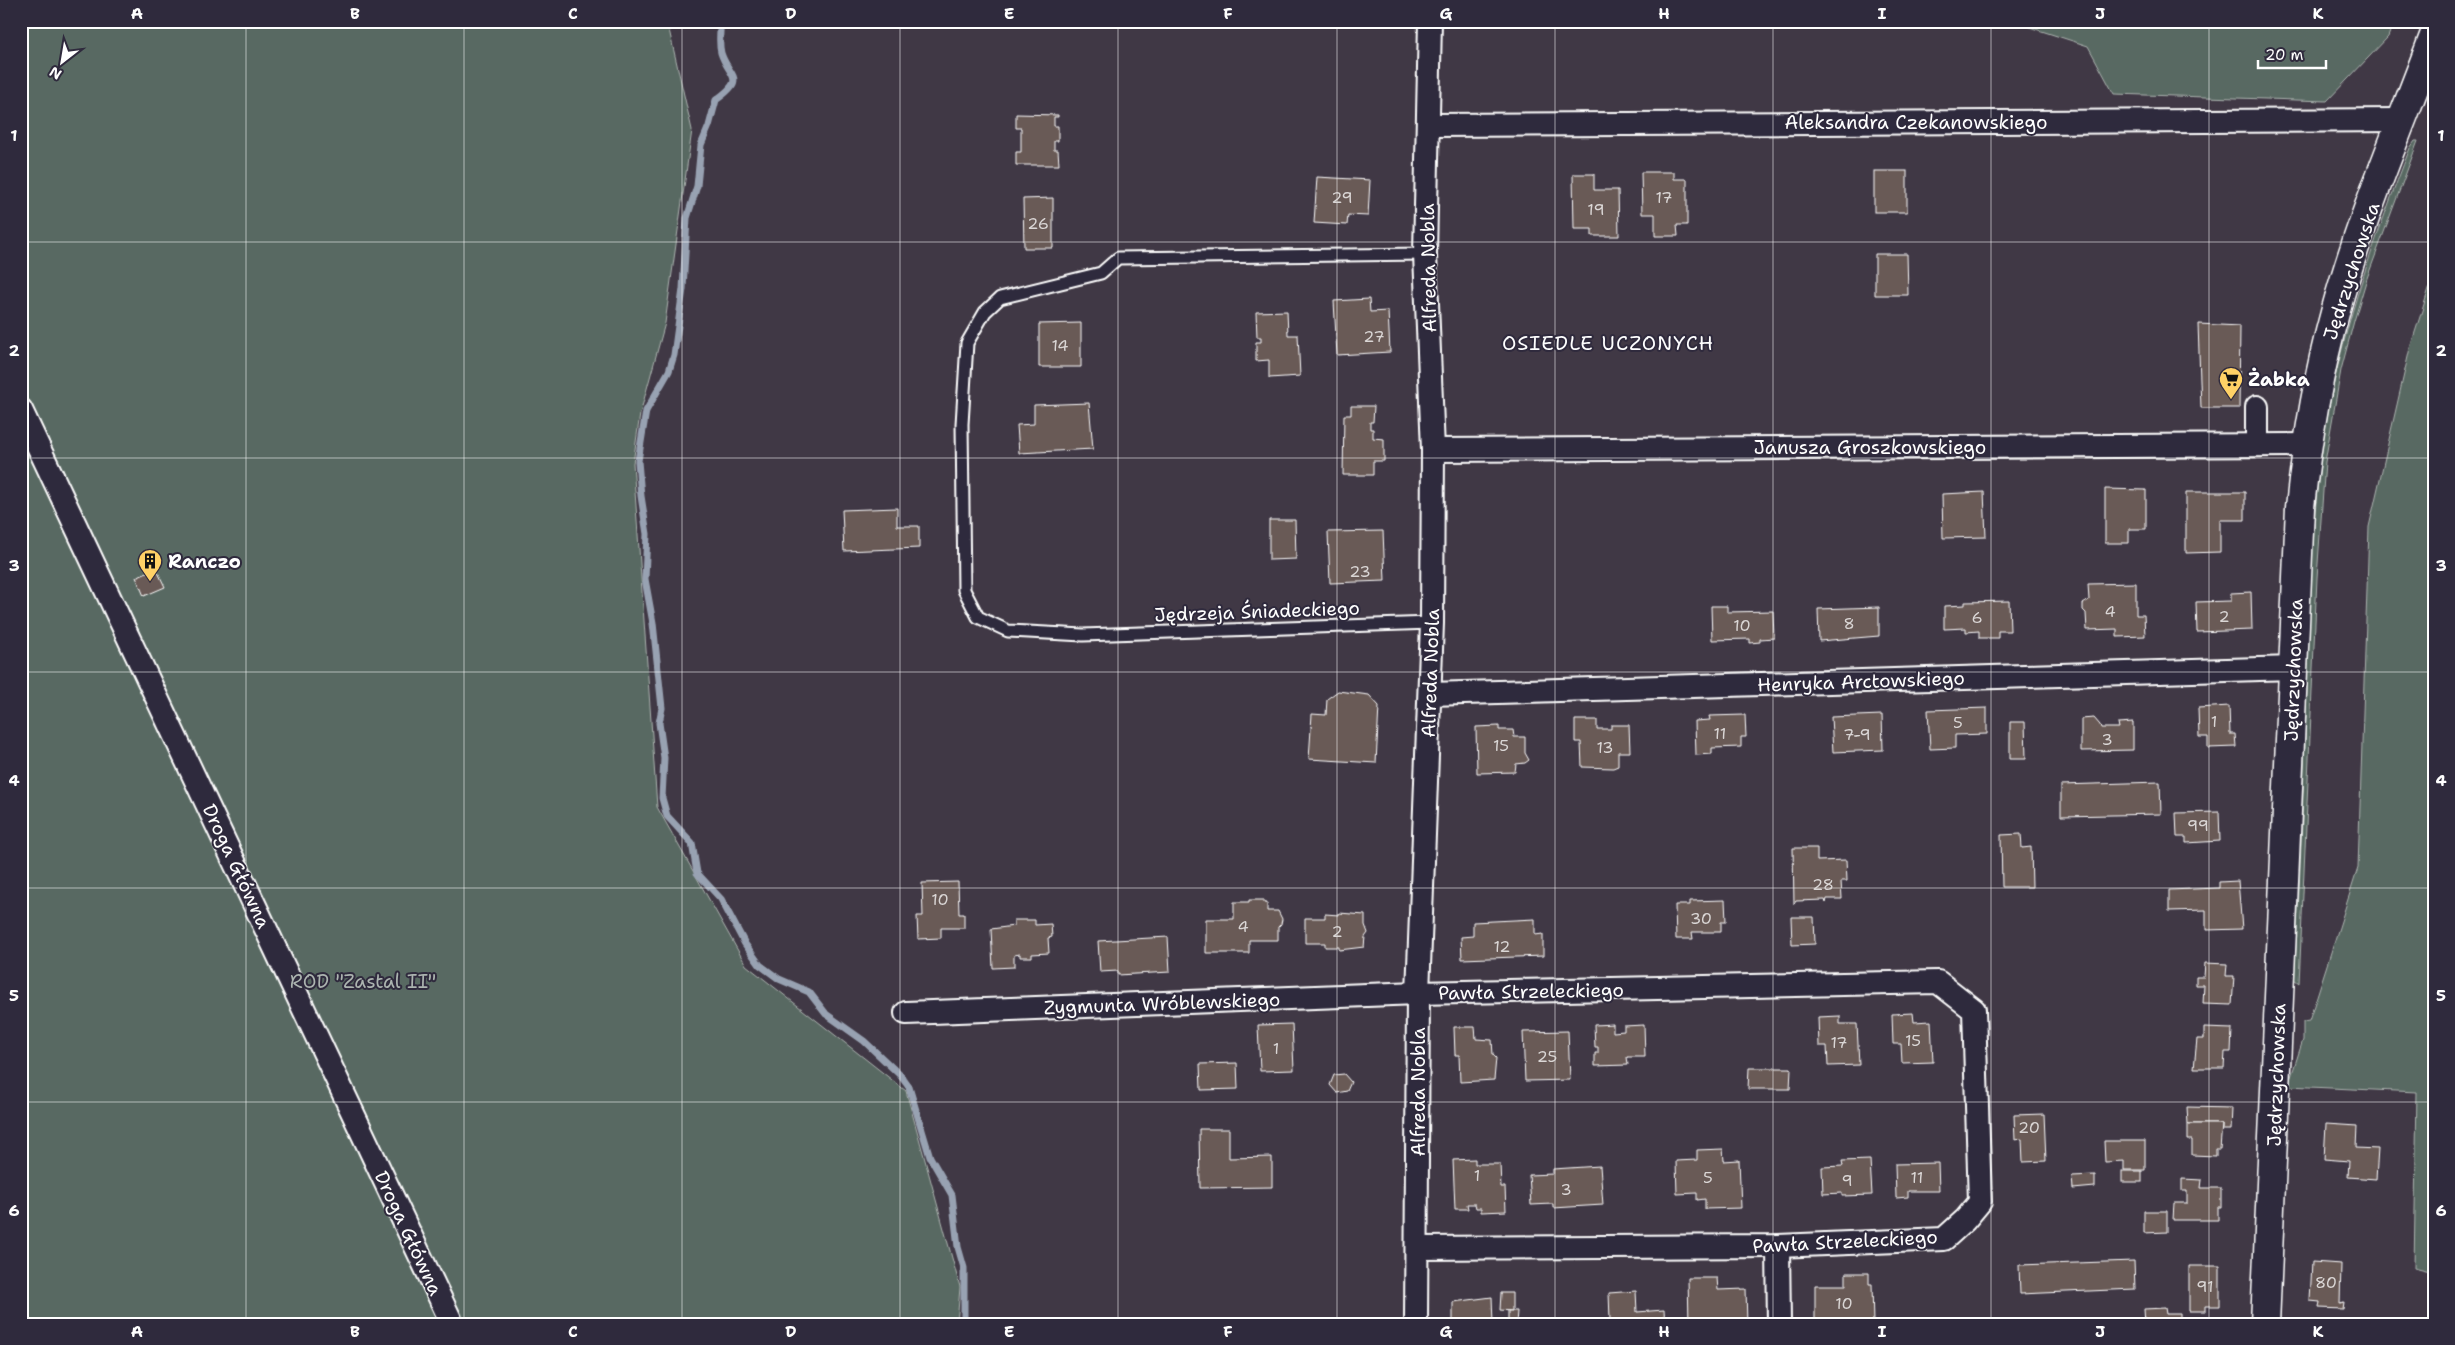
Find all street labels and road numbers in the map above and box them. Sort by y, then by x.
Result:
street label: Aleksandra Czekanowskiego [1784,110,2048,135]
street label: Jędrzychowska [2317,199,2386,343]
street label: Alfreda Nobla [1415,203,1442,333]
street label: Janusza Groszkowskiego [1754,435,1986,460]
street label: Jędrzeja Śniadeckiego [1154,594,1360,628]
street label: Jędrzychowska [2279,598,2308,742]
street label: Alfreda Nobla [1416,608,1445,738]
street label: Henryka Arctowskiego [1757,665,1965,698]
street label: Droga Główna [197,800,276,933]
street label: Pawła Strzeleckiego [1438,977,1624,1006]
street label: Zygmunta Wróblewskiego [1043,987,1281,1020]
street label: Jędrzychowska [2262,1003,2291,1147]
street label: Alfreda Nobla [1406,1027,1431,1157]
street label: Droga Główna [369,1167,448,1300]
street label: Pawła Strzeleckiego [1752,1224,1938,1259]

